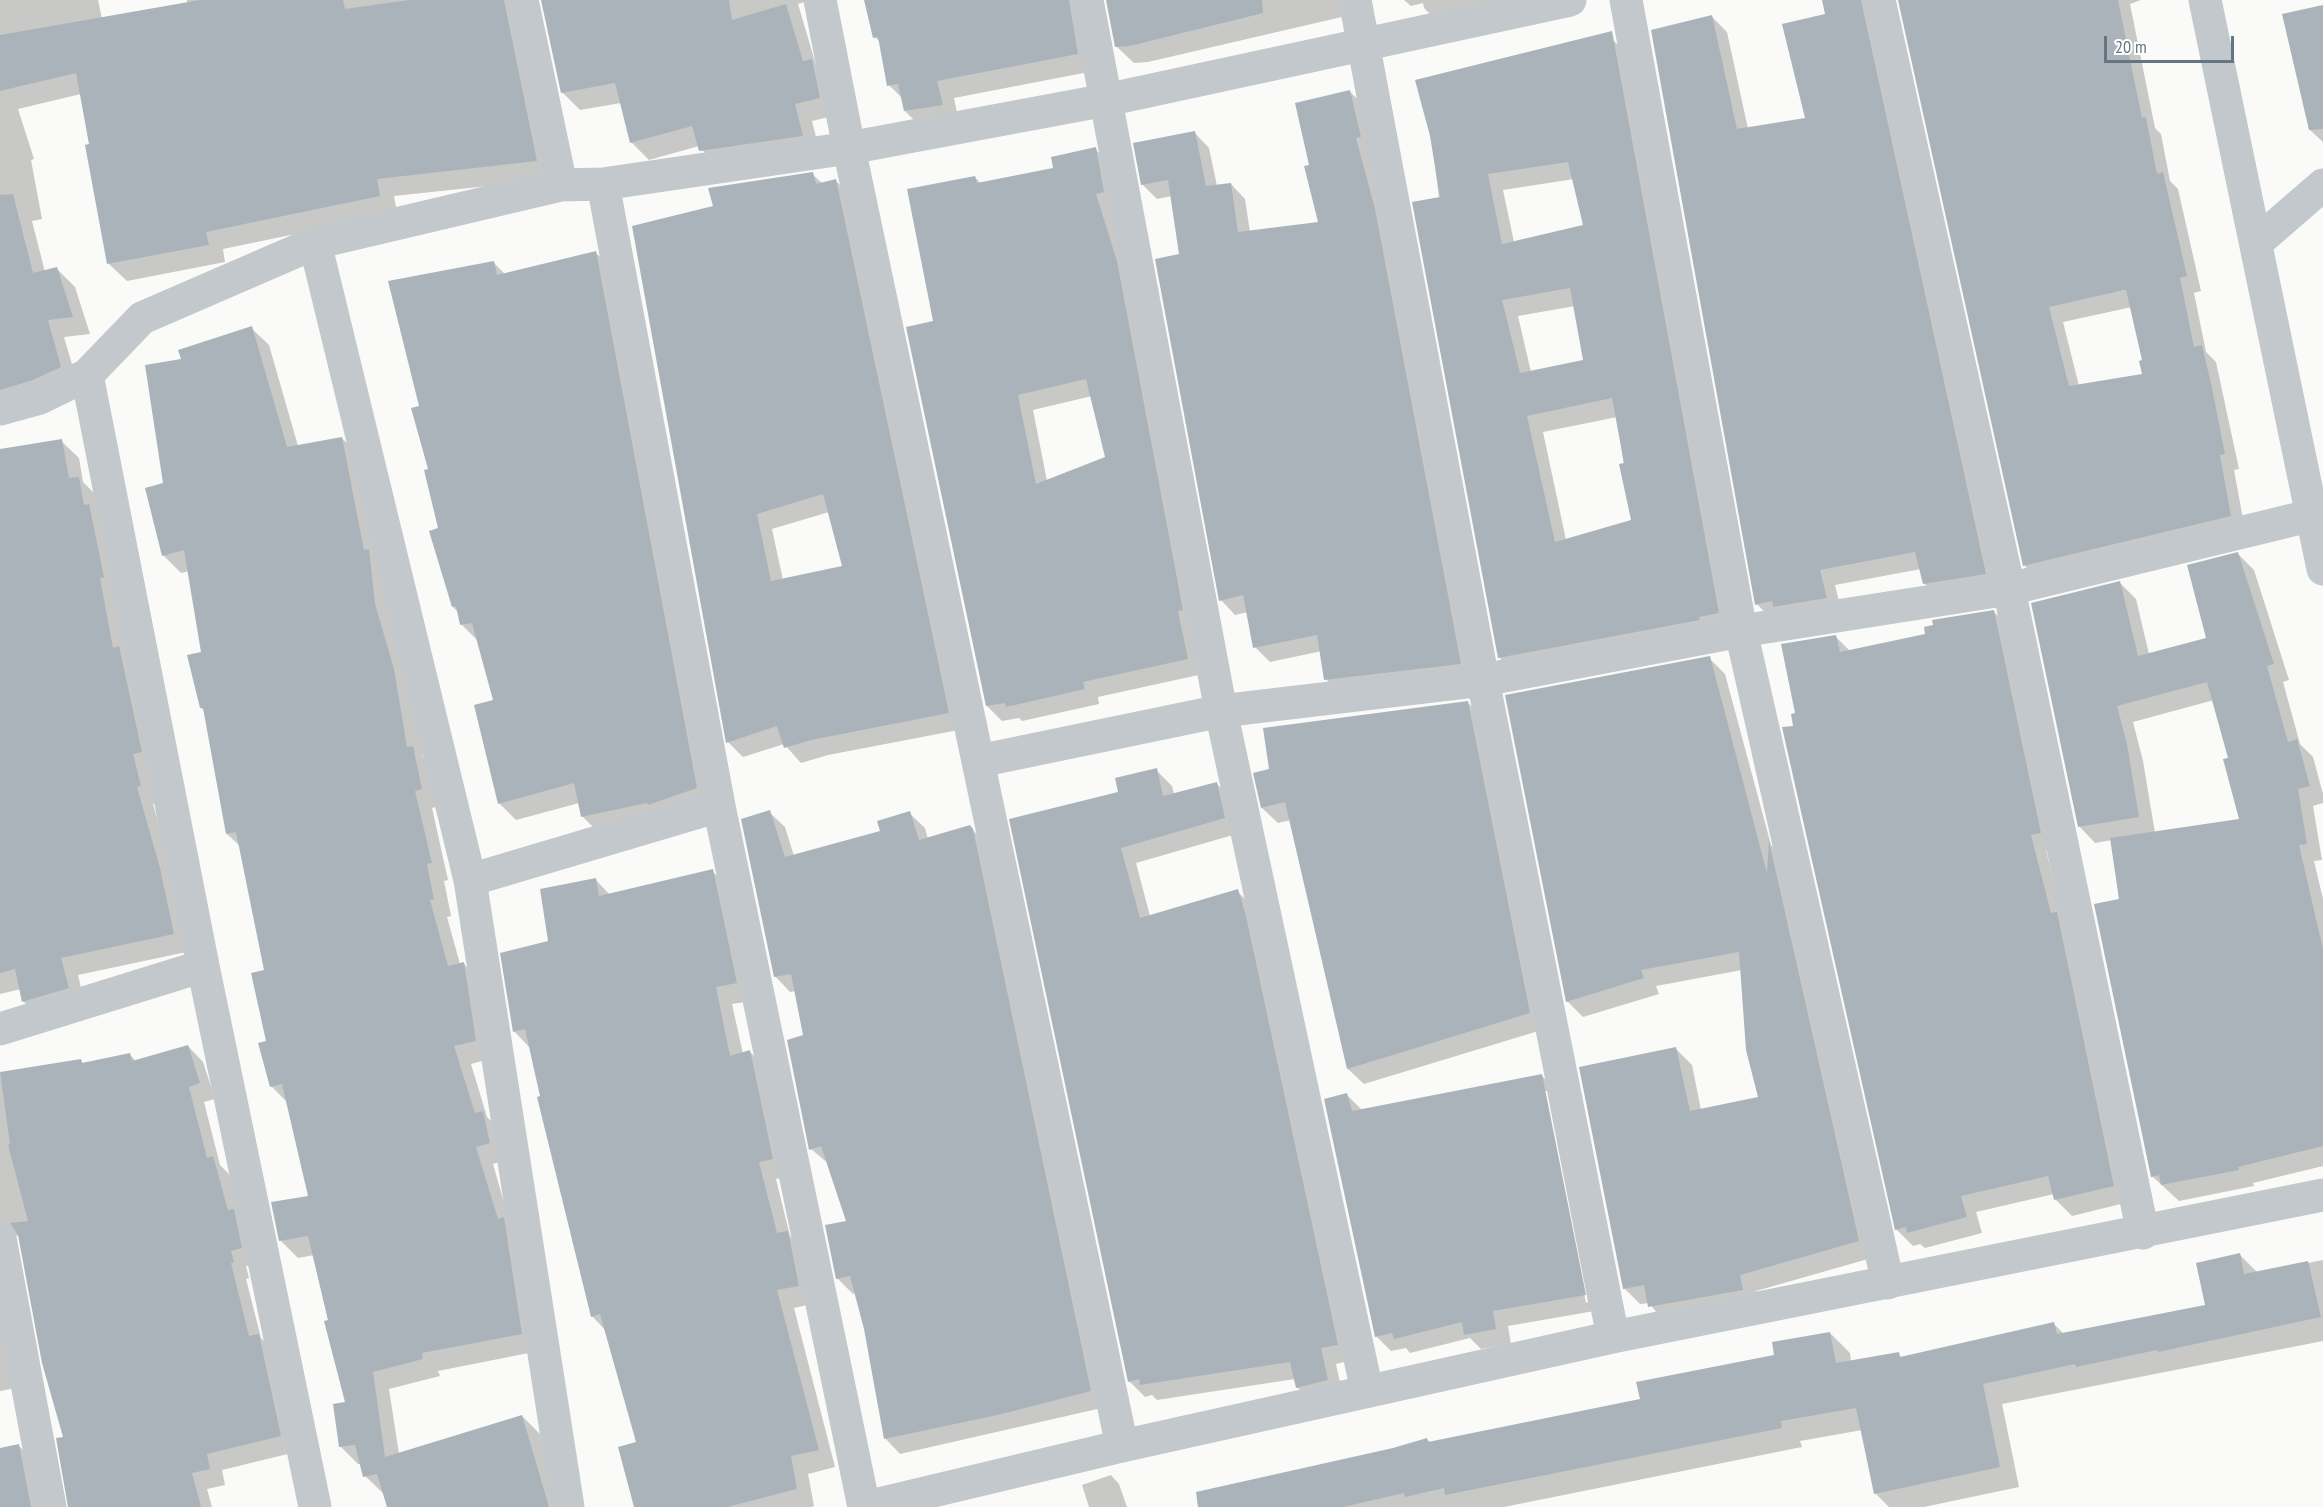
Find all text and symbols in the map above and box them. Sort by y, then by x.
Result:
scale bar [2107,24,2238,62]
text: 20 m [2115,35,2147,58]

